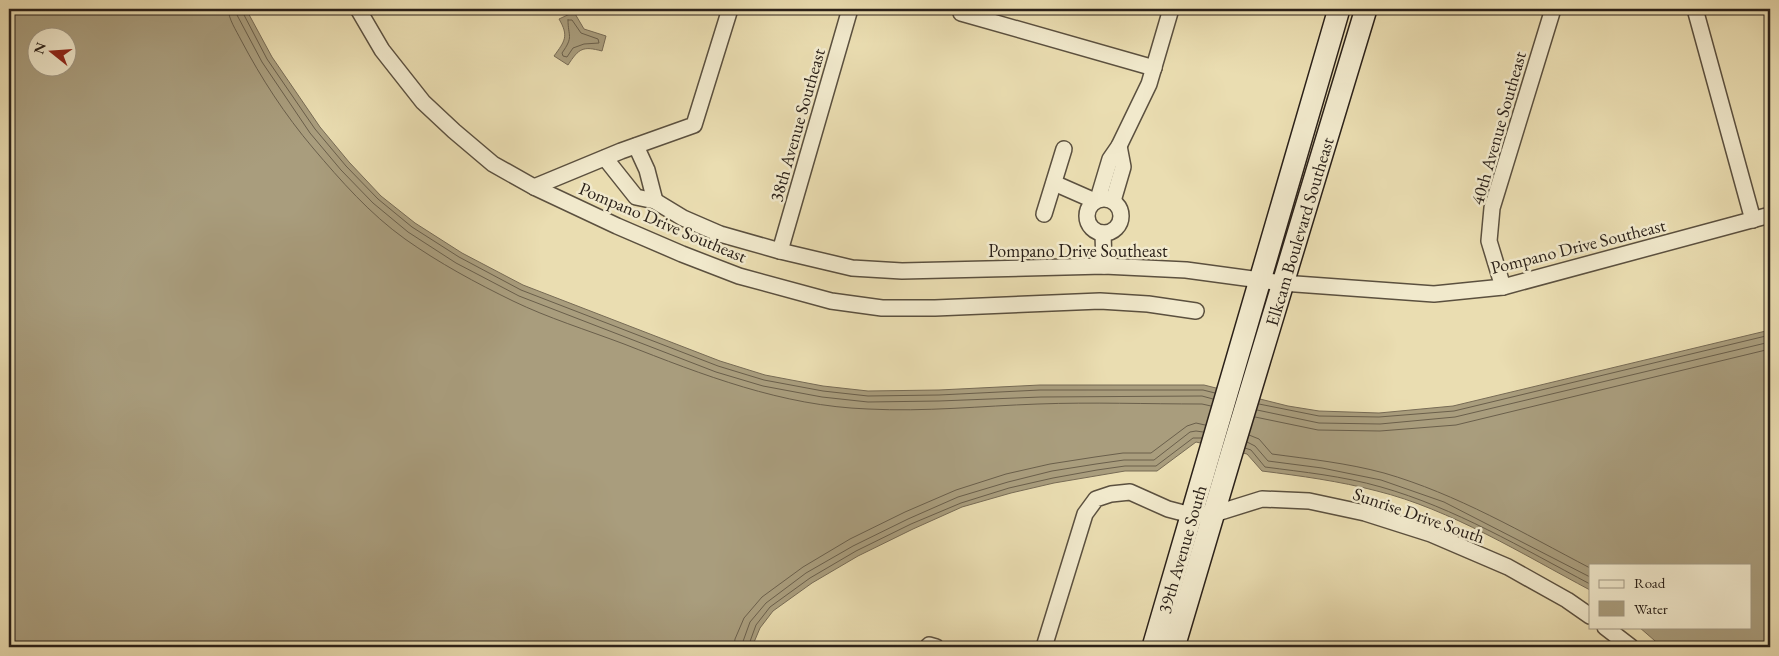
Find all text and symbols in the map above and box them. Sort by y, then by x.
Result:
north arrow [28,28,78,78]
text: N [29,40,50,56]
street label: 38th Avenue Southeast [764,45,830,204]
street label: 40th Avenue Southeast [1465,48,1531,207]
street label: Elkcam Boulevard Southeast [1259,134,1338,329]
street label: Pompano Drive Southeast [576,176,750,268]
street label: Pompano Drive Southeast [1488,213,1668,279]
street label: Pompano Drive Southeast [988,239,1168,262]
street label: 39th Avenue South [1152,482,1211,616]
street label: Sunrise Drive South [1350,482,1488,548]
legend [1589,564,1752,628]
text: Road [1634,573,1666,592]
text: Water [1634,599,1668,618]

